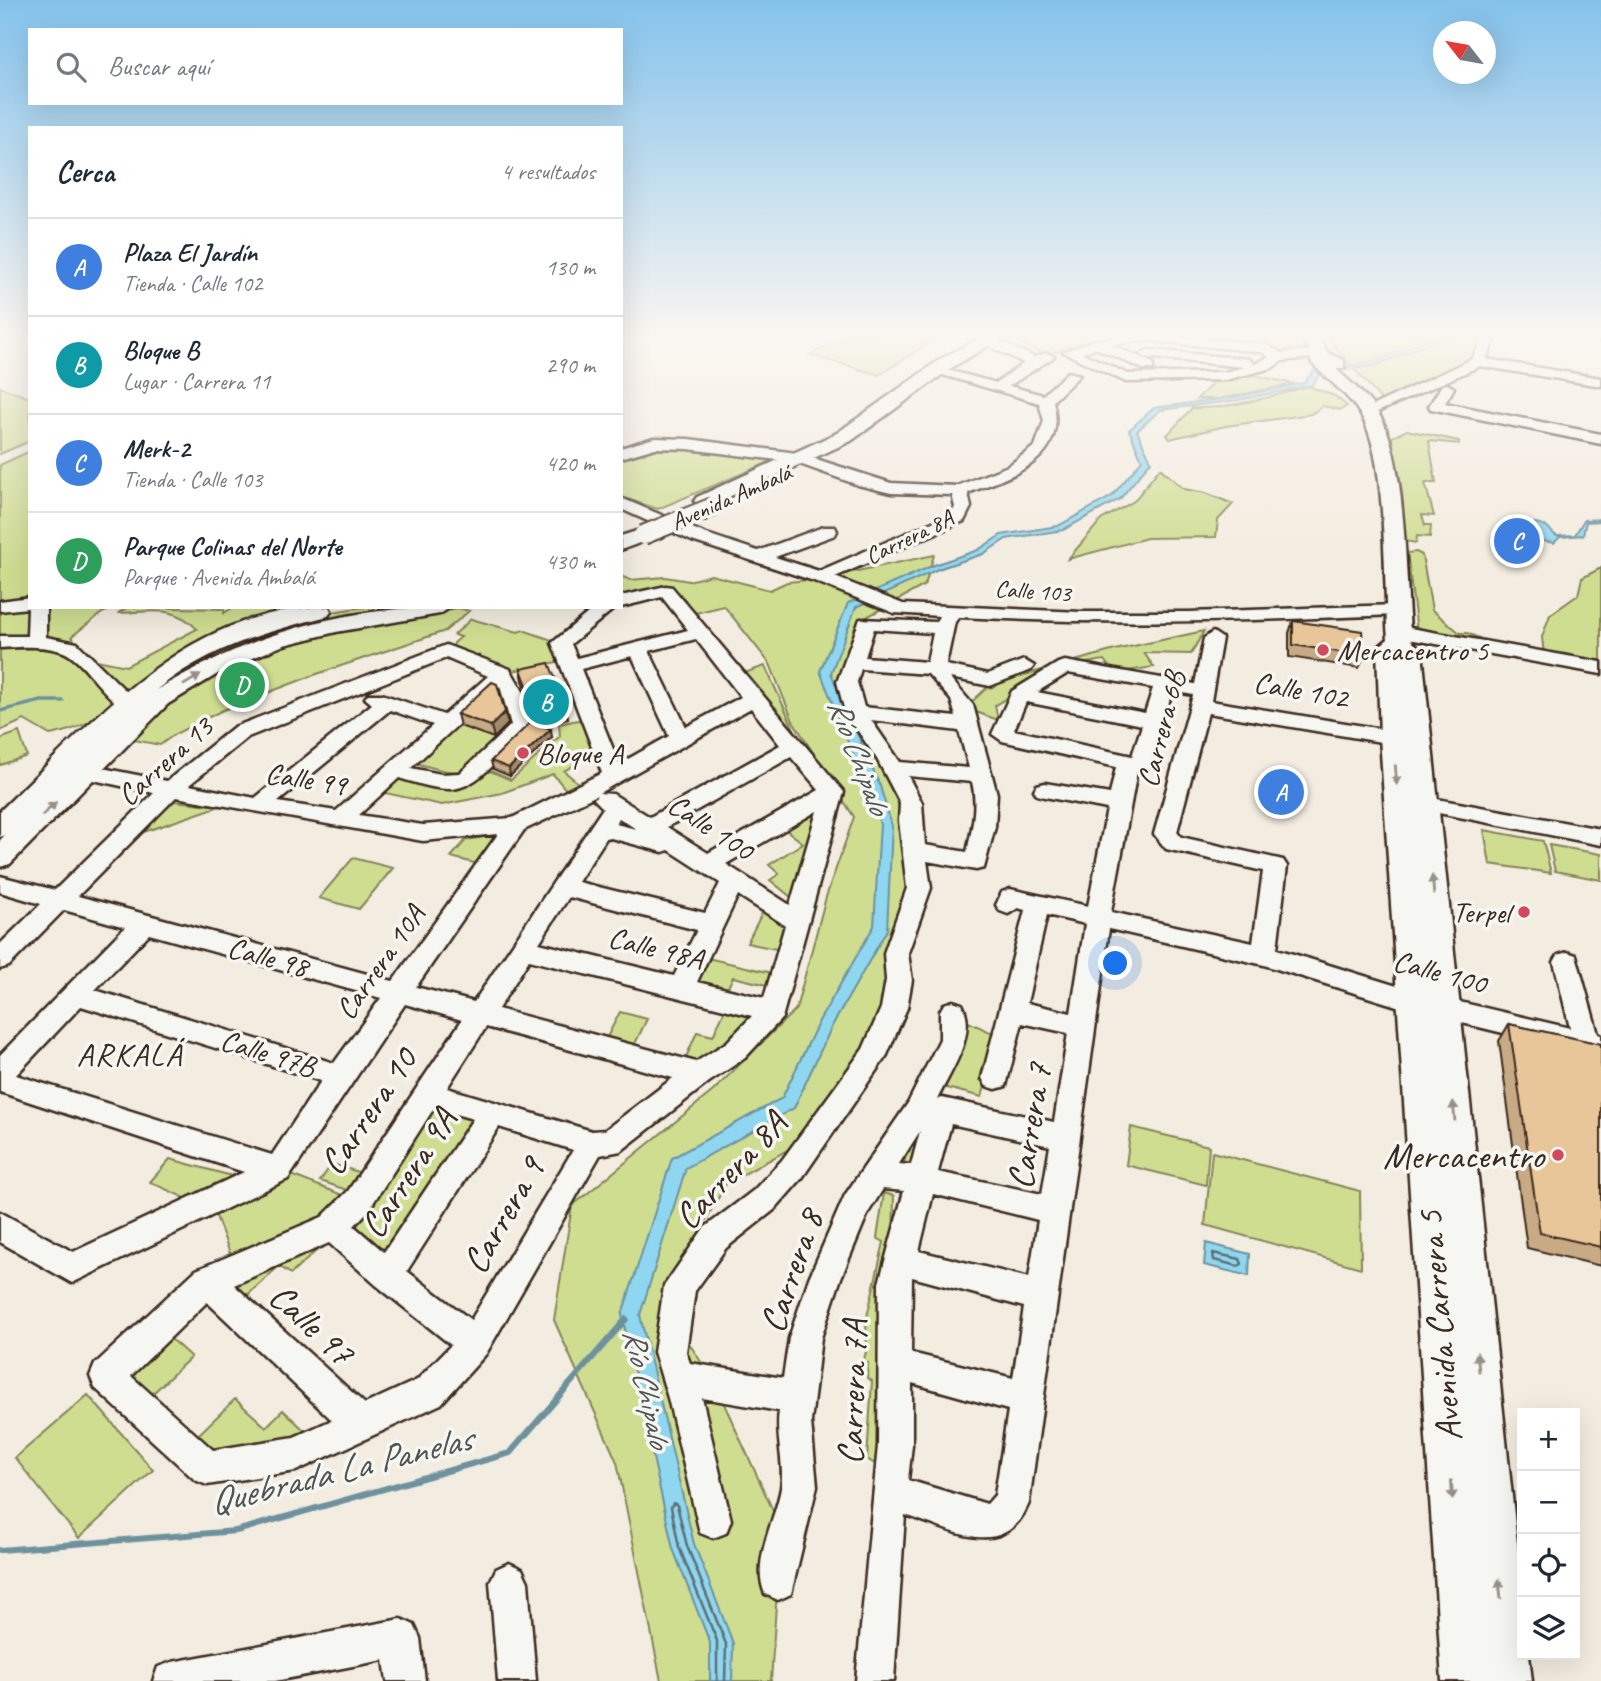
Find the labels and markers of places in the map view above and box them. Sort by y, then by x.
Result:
pin: C [1494,515,1540,567]
place label: Mercacentro 5 [1337,631,1490,669]
marker: Mercacentro 5 [1315,642,1331,658]
pin: D [219,659,265,711]
pin: B [523,676,569,728]
place label: Bloque A [537,734,625,772]
marker: Bloque A [515,745,531,761]
pin: A [1258,766,1304,818]
place label: Terpel [1452,893,1515,931]
marker: Terpel [1516,904,1532,920]
place label: Mercacentro [1383,1132,1546,1179]
marker: Mercacentro [1550,1147,1566,1163]

